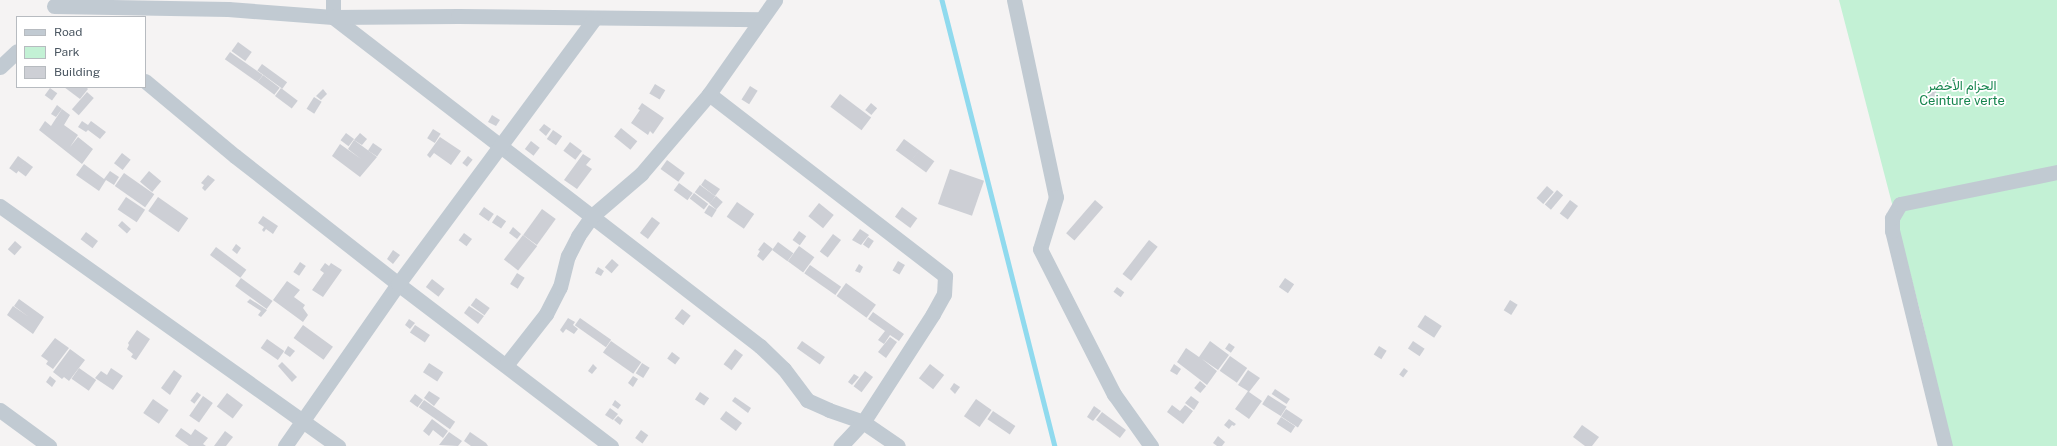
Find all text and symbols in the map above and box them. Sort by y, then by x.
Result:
legend [16,16,146,88]
text: Road [54,25,82,39]
text: Park [54,45,80,59]
text: Building [54,65,100,79]
park label: الحزام الأخضر Ceinture verte [1919,79,2005,110]

